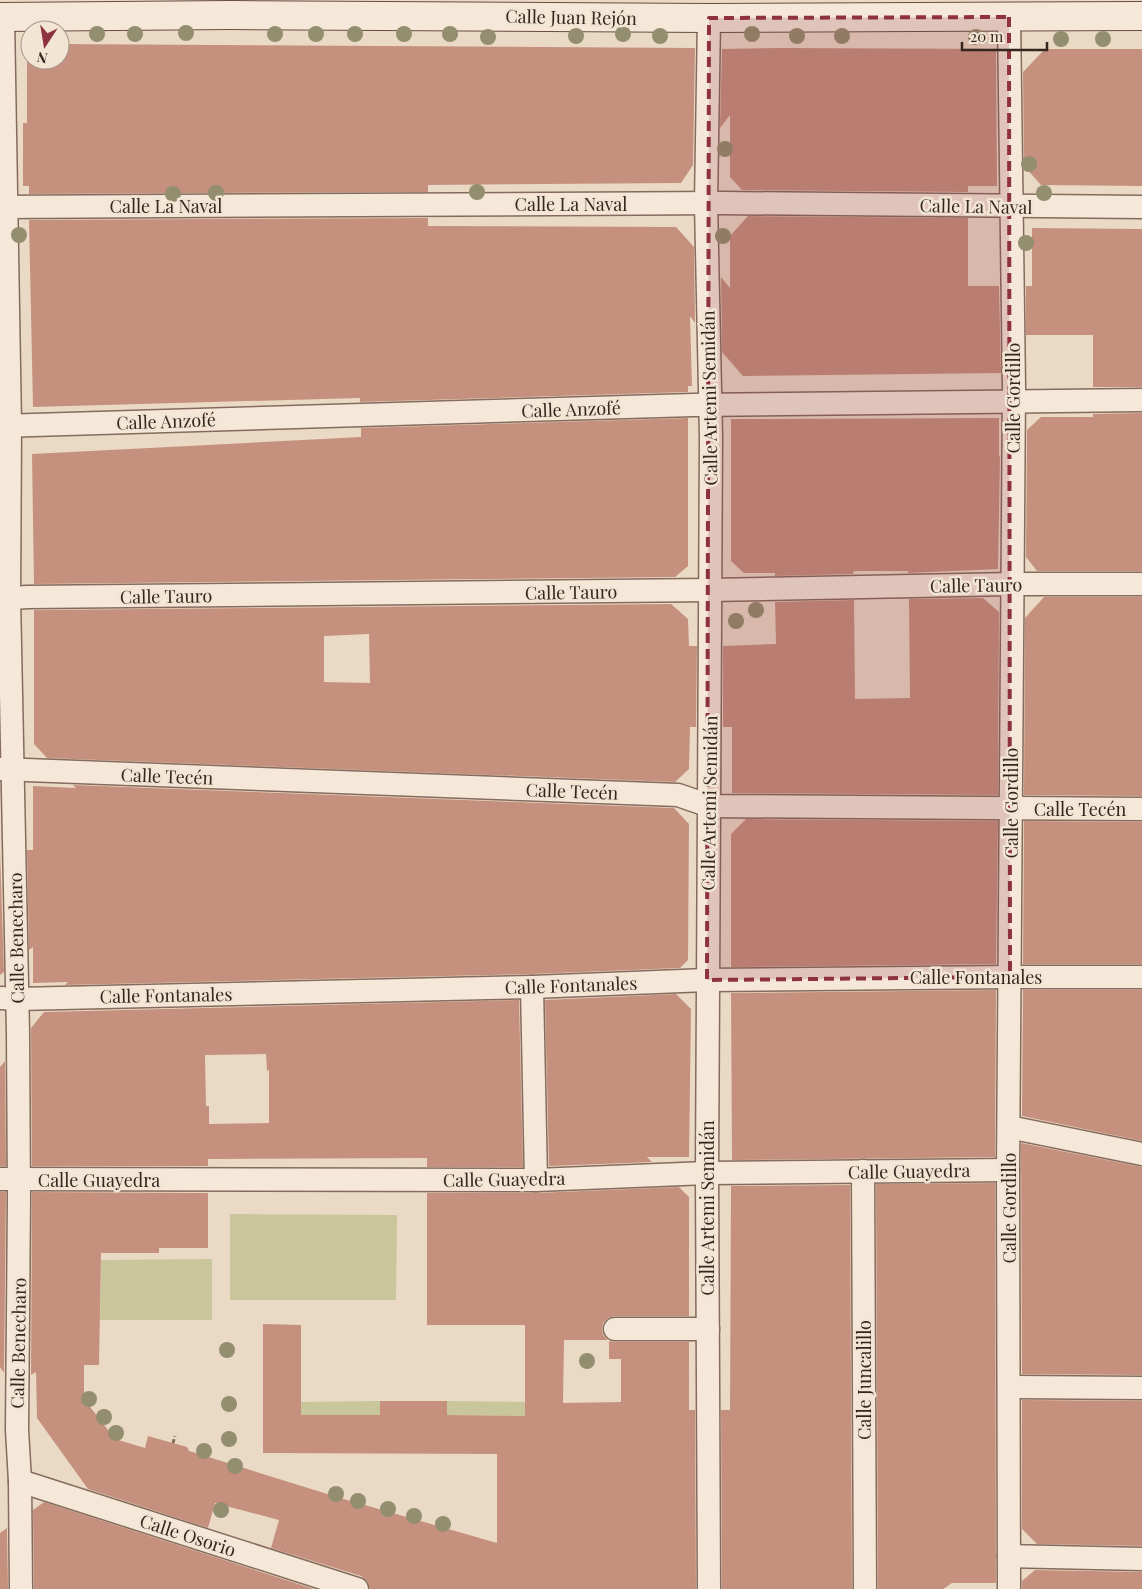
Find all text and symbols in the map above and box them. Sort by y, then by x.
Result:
street label: Calle Juan Rejón [505,4,637,30]
north arrow [20,20,70,70]
scale bar [962,20,1047,52]
text: 20 m [970,26,1004,46]
text: N [35,48,49,69]
street label: Calle La Naval [515,192,627,216]
street label: Calle La Naval [919,193,1033,219]
street label: Calle La Naval [110,194,222,218]
street label: Calle Artemi Semidán [695,310,723,486]
street label: Calle Gordillo [1001,342,1025,453]
street label: Calle Anzofé [521,395,621,423]
street label: Calle Anzofé [116,407,216,435]
street label: Calle Tauro [930,572,1023,598]
street label: Calle Tauro [525,579,618,605]
street label: Calle Tauro [120,583,213,609]
street label: Calle Artemi Semidán [695,715,723,891]
street label: Calle Gordillo [999,747,1023,858]
street label: Calle Tecén [120,762,214,790]
street label: Calle Tecén [525,777,619,805]
street label: Calle Tecén [1034,797,1127,821]
street label: Calle Benecharo [3,872,29,1004]
street label: Calle Fontanales [910,965,1042,989]
street label: Calle Fontanales [504,971,638,999]
street label: Calle Fontanales [99,982,233,1008]
street label: Calle Artemi Semidán [695,1120,719,1296]
street label: Calle Gordillo [997,1152,1021,1263]
street label: Calle Guayedra [848,1158,970,1184]
street label: Calle Guayedra [443,1166,565,1192]
street label: Calle Guayedra [38,1168,160,1192]
street label: Calle Benecharo [5,1277,31,1409]
street label: Calle Juncalillo [852,1320,876,1440]
street label: Calle Osorio [137,1508,239,1562]

